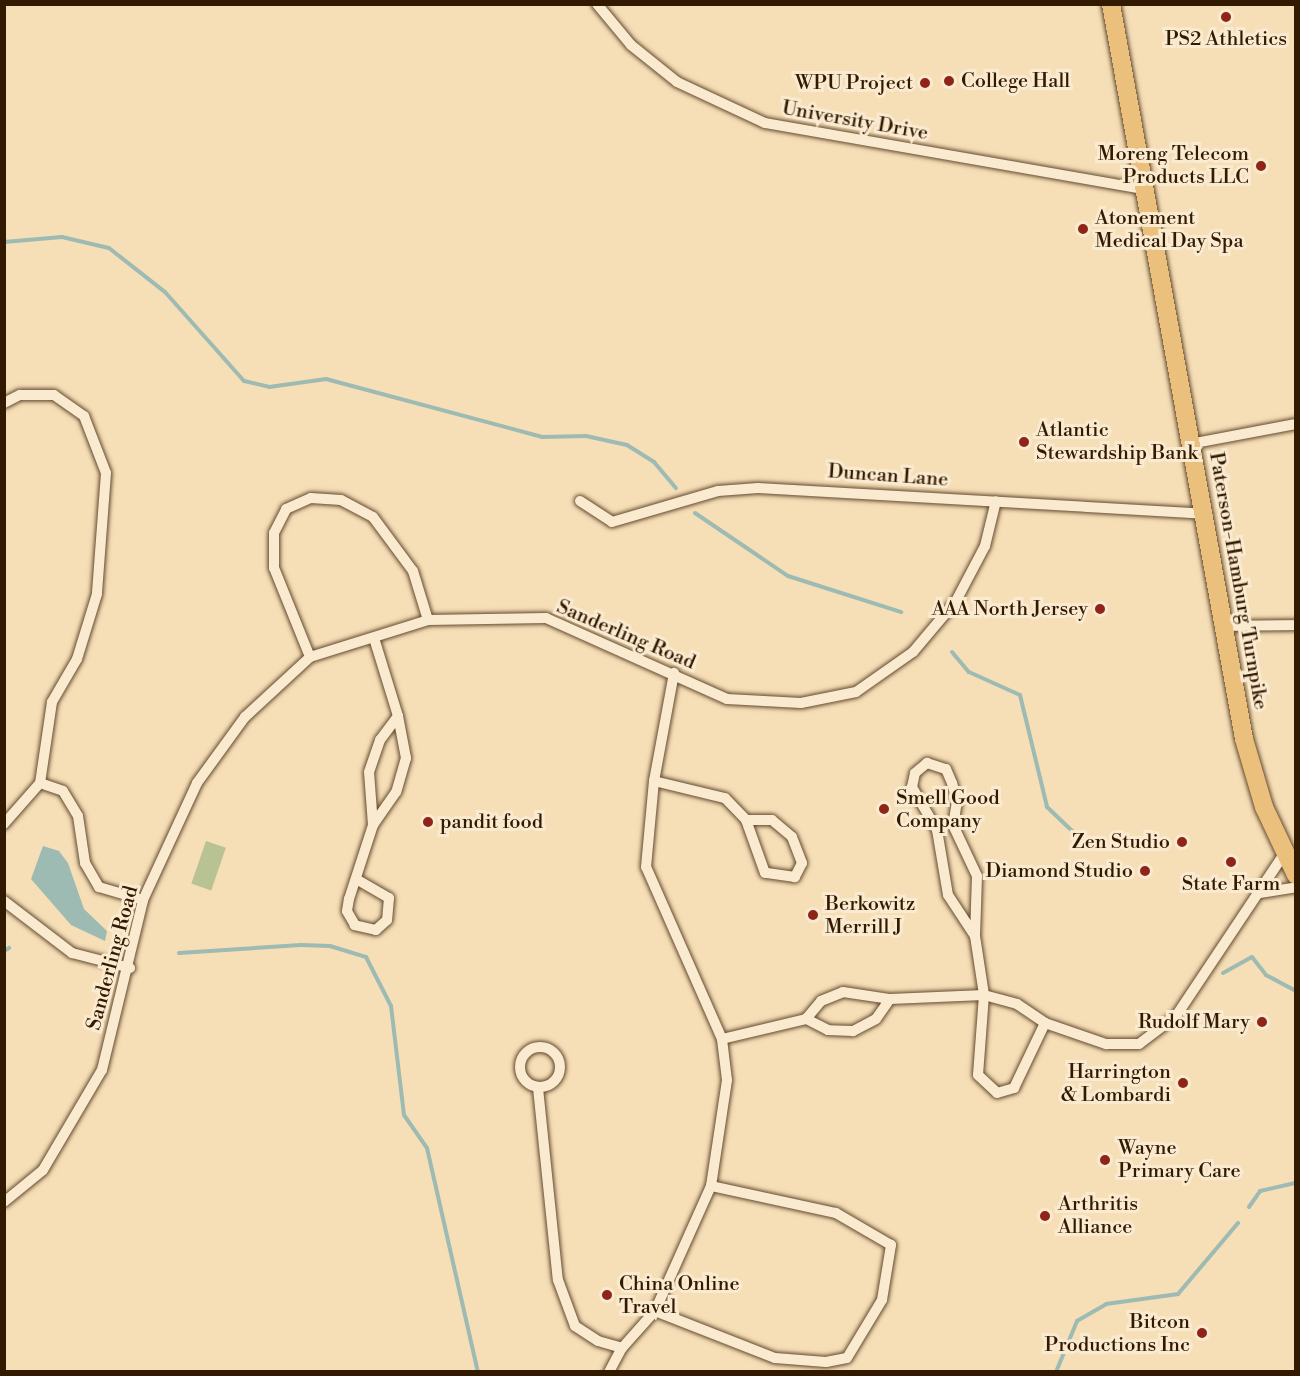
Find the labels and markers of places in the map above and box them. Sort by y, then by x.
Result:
marker: PS2 Athletics [1219,10,1233,24]
place label: PS2 Athletics [1165,27,1287,51]
place label: College Hall [961,69,1070,93]
place label: WPU Project [795,71,913,95]
marker: College Hall [942,74,956,88]
marker: WPU Project [918,76,932,90]
place label: Moreng Telecom Products LLC [1098,142,1249,189]
marker: Moreng Telecom Products LLC [1254,159,1268,173]
place label: Atonement Medical Day Spa [1095,206,1243,253]
marker: Atonement Medical Day Spa [1076,222,1090,236]
place label: Atlantic Stewardship Bank [1036,418,1198,465]
marker: Atlantic Stewardship Bank [1017,435,1031,449]
place label: AAA North Jersey [932,597,1088,621]
marker: AAA North Jersey [1093,602,1107,616]
place label: Smell Good Company [896,786,1000,833]
marker: Smell Good Company [877,802,891,816]
place label: pandit food [440,810,543,834]
marker: pandit food [421,815,435,829]
place label: Zen Studio [1072,830,1170,854]
marker: Zen Studio [1175,835,1189,849]
marker: State Farm [1224,855,1238,869]
place label: Diamond Studio [985,859,1133,883]
marker: Diamond Studio [1138,864,1152,878]
place label: State Farm [1182,872,1280,896]
place label: Berkowitz Merrill J [825,892,915,939]
marker: Berkowitz Merrill J [806,908,820,922]
place label: Rudolf Mary [1138,1010,1250,1034]
marker: Rudolf Mary [1255,1015,1269,1029]
place label: Harrington & Lombardi [1061,1060,1171,1107]
marker: Harrington & Lombardi [1176,1076,1190,1090]
place label: Wayne Primary Care [1118,1136,1241,1183]
marker: Wayne Primary Care [1096,1151,1114,1169]
place label: Arthritis Alliance [1058,1192,1138,1239]
marker: Arthritis Alliance [1036,1207,1054,1225]
place label: China Online Travel [619,1272,740,1319]
marker: China Online Travel [600,1288,614,1302]
place label: Bitcon Productions Inc [1045,1310,1190,1357]
marker: Bitcon Productions Inc [1195,1326,1209,1340]

